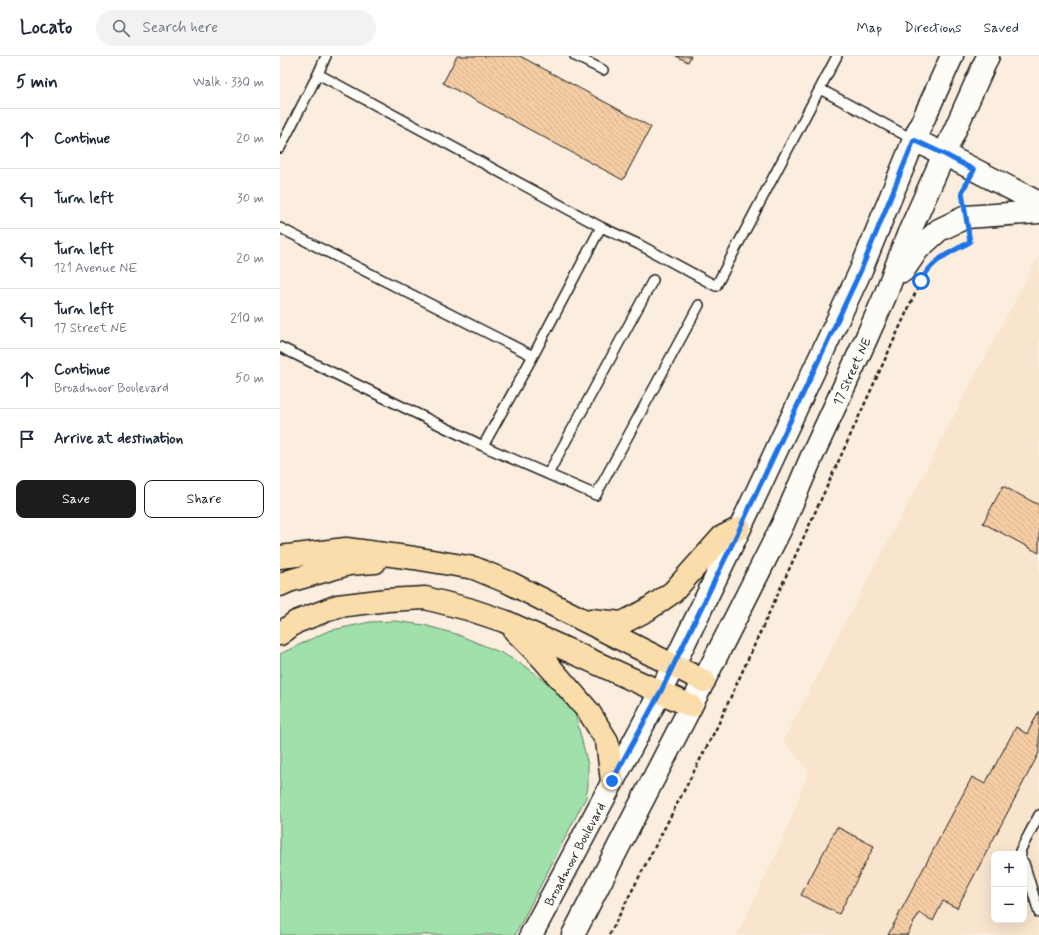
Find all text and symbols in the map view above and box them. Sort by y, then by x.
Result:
search box [96,10,376,46]
text: Locato [20,15,72,40]
icon: search [110,17,132,39]
text: Search here [142,18,218,38]
text: Map [856,19,882,37]
text: Directions [904,19,962,37]
text: Saved [984,19,1019,37]
text: 5 min [16,71,58,93]
text: Walk · 330 m [193,74,264,91]
icon: ahead [16,128,38,150]
text: Continue [54,129,110,149]
text: 20 m [236,130,264,147]
icon: left [16,188,38,210]
text: Turn left [54,189,114,209]
text: 30 m [237,190,264,207]
text: Turn left [54,240,114,260]
icon: left [16,248,38,270]
text: 20 m [236,250,264,267]
text: 121 Avenue NE [54,260,137,277]
route start [912,272,930,290]
text: Turn left [54,300,114,320]
icon: left [16,308,38,330]
text: 210 m [230,310,264,327]
text: 17 Street NE [54,320,127,337]
street label: 17 Street NE [830,334,876,408]
text: Continue [54,360,110,380]
icon: ahead [16,368,38,390]
text: 50 m [235,370,264,387]
text: Broadmoor Boulevard [54,380,169,397]
icon: arrive [16,428,38,450]
text: Arrive at destination [54,429,183,449]
button: Save [16,480,136,518]
button: Share [144,480,264,518]
route end [603,772,621,790]
street label: Broadmoor Boulevard [541,800,610,909]
map controls [991,851,1027,923]
button: + [991,851,1027,887]
button: − [991,887,1027,923]

